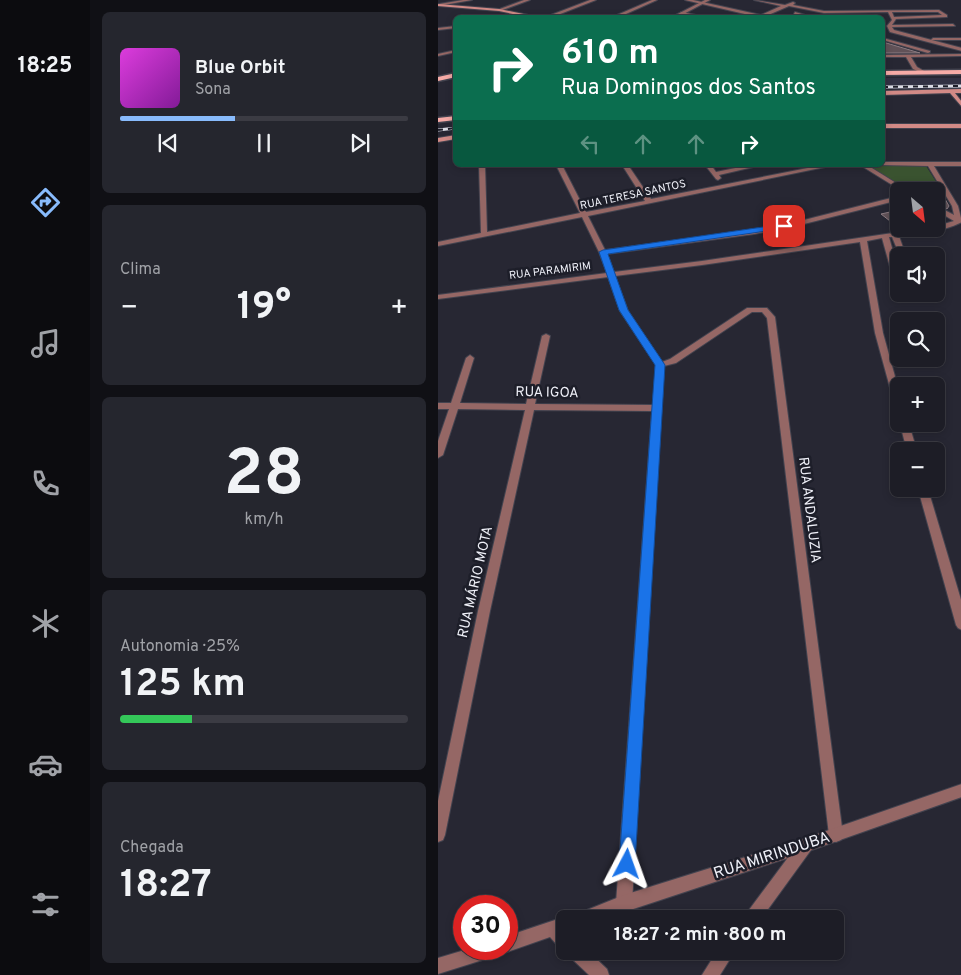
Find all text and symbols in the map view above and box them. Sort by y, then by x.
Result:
text: 610 m [561,32,659,76]
icon: right [478,35,543,100]
text: 18:25 [18,53,72,80]
text: Blue Orbit [195,56,285,80]
text: Rua Domingos dos Santos [561,75,816,102]
text: Sona [195,80,231,100]
icon: previous [154,129,182,157]
icon: pause [250,129,278,157]
icon: next [346,129,374,157]
icon: left [576,130,604,158]
icon: ahead [629,130,657,158]
icon: ahead [682,130,710,158]
icon: right [735,130,763,158]
street label: RUA TERESA SANTOS [579,177,687,213]
north arrow [890,182,946,238]
map controls [890,182,945,497]
icon: directions [28,185,63,220]
pin [763,205,805,247]
icon: arrive [770,212,798,240]
button: sound [890,247,945,302]
street label: RUA PARAMIRIM [508,259,592,283]
text: Clima [120,260,161,280]
text: 19° [237,284,291,333]
text: − [120,291,138,327]
text: + [390,291,408,327]
button: search [890,312,945,367]
icon: music [28,326,63,361]
button: + [890,377,945,432]
street label: RUA IGOA [515,384,579,402]
text: 28 [224,436,304,518]
button: − [890,442,945,497]
street label: RUA ANDALUZIA [794,456,824,564]
icon: phone [28,466,63,501]
text: km/h [245,510,283,530]
street label: RUA MÁRIO MOTA [454,524,497,640]
icon: climate [28,606,63,641]
text: Autonomia · 25% [120,637,240,657]
text: 125 km [120,661,246,710]
icon: car [28,747,63,782]
street label: RUA MIRINDUBA [711,828,833,884]
position arrow [600,837,652,889]
text: Chegada [120,838,184,858]
text: 18:27 [120,862,212,911]
icon: filters [28,887,63,922]
speed limit sign: 30 [453,895,518,960]
text: 18:27 · 2 min · 800 m [614,923,786,947]

